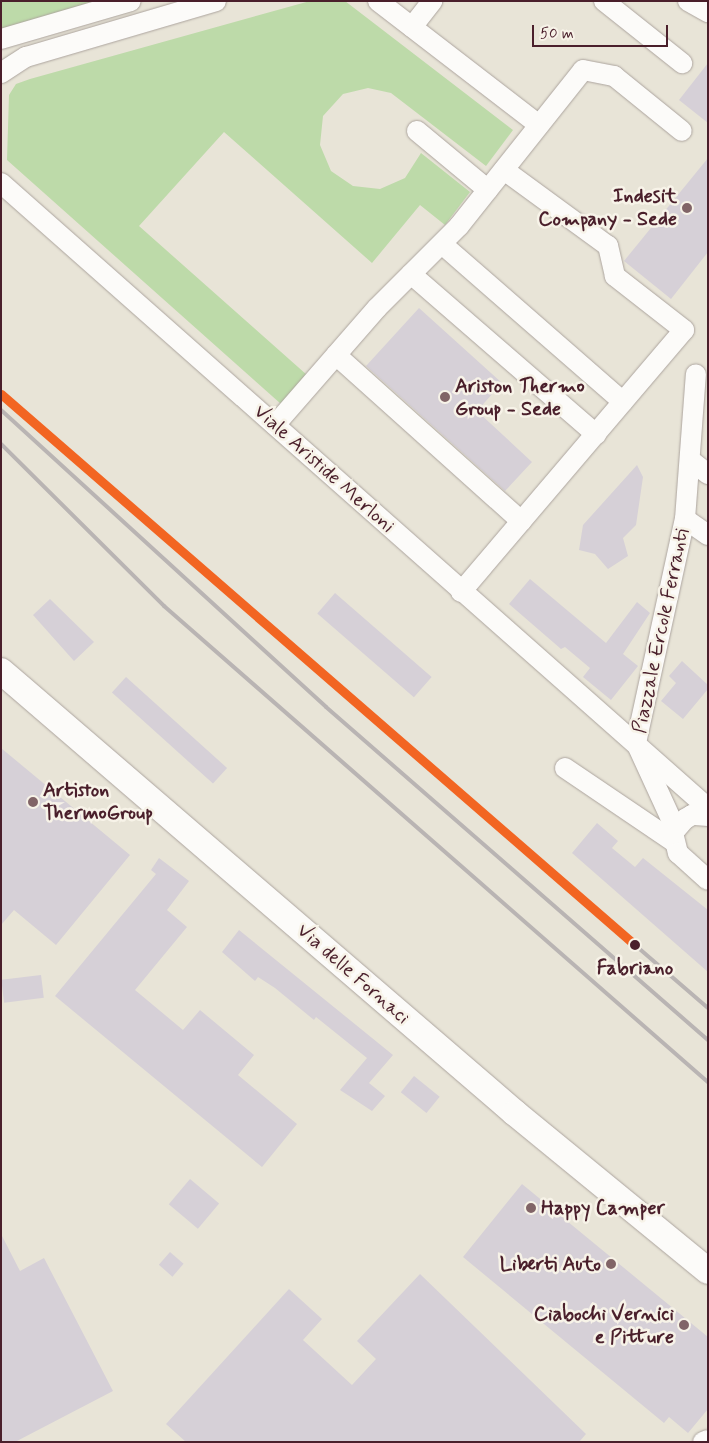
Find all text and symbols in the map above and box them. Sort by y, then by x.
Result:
scale bar [534,15,670,47]
text: 50 m [540,24,574,44]
place label: Indesit Company - Sede [538,185,677,232]
marker: Indesit Company - Sede [681,202,693,214]
place label: Ariston Thermo Group - Sede [455,374,581,421]
marker: Ariston Thermo Group - Sede [439,391,451,403]
street label: Viale Aristide Merloni [250,401,398,537]
street label: Piazzale Ercole Ferranti [628,528,694,734]
place label: Artiston ThermoGroup [43,778,153,825]
marker: Artiston ThermoGroup [27,796,39,808]
street label: Via delle Fornaci [292,919,414,1029]
marker: Fabriano [626,936,644,954]
place label: Fabriano [597,956,673,980]
place label: Happy Camper [541,1196,665,1220]
marker: Happy Camper [525,1202,537,1214]
place label: Liberti Auto [500,1252,601,1276]
marker: Liberti Auto [605,1258,617,1270]
place label: Ciabochi Vernici e Pitture [534,1302,674,1349]
marker: Ciabochi Vernici e Pitture [678,1319,690,1331]

